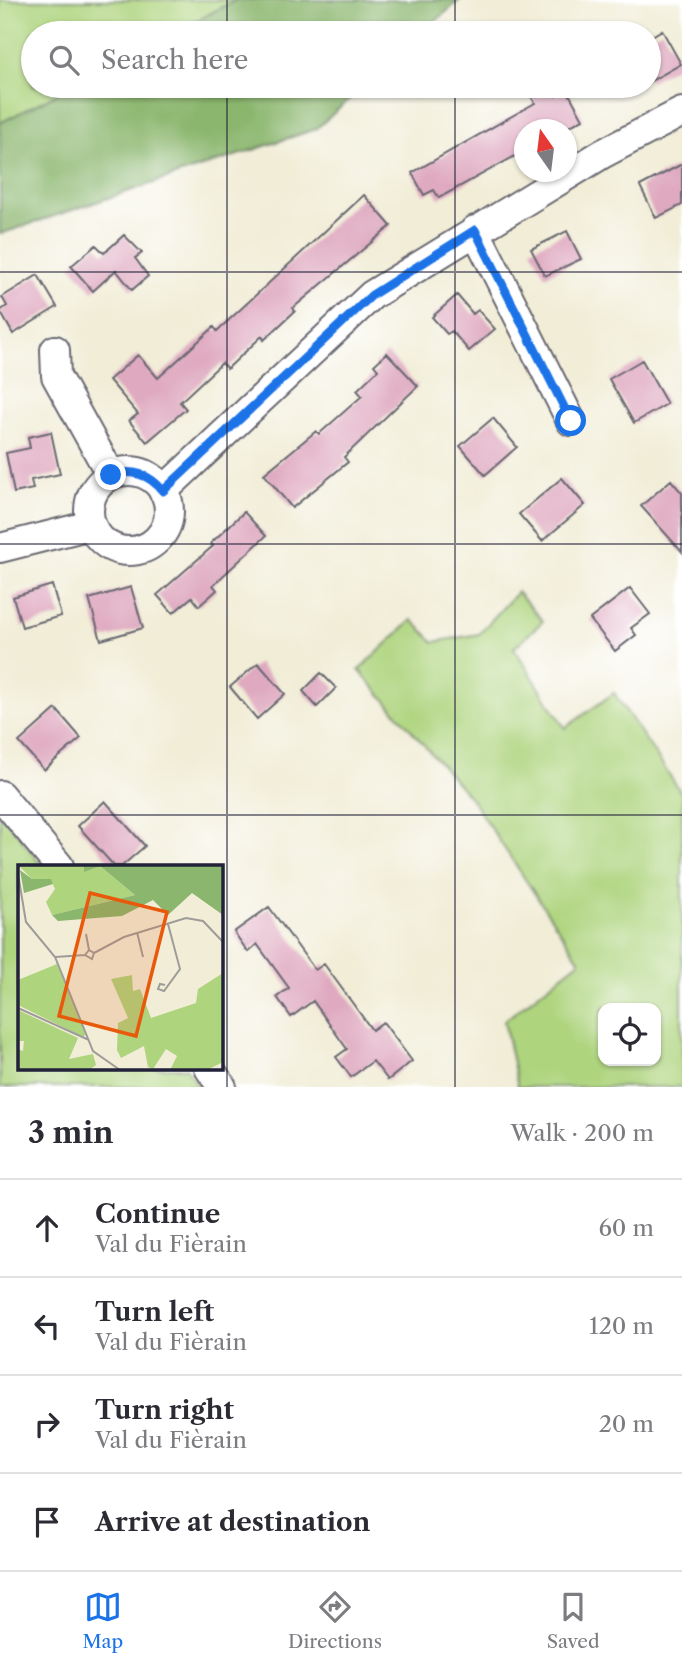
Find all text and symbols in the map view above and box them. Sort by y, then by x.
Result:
search box [21,21,661,98]
icon: search [45,41,83,79]
text: Search here [101,44,248,76]
north arrow [514,119,577,182]
route start [555,405,586,436]
route end [95,459,126,490]
inset map [18,865,222,1070]
map controls [598,1003,661,1066]
button: locate [598,1003,661,1066]
text: 3 min [28,1114,114,1151]
text: Walk · 200 m [510,1119,654,1147]
text: Continue [95,1198,220,1230]
icon: ahead [28,1209,66,1247]
text: 60 m [598,1214,654,1242]
text: Val du Fièrain [95,1230,247,1258]
text: Turn left [95,1296,214,1328]
icon: left [28,1307,66,1345]
text: 120 m [589,1312,654,1340]
text: Val du Fièrain [95,1328,247,1356]
text: Turn right [95,1394,234,1426]
icon: right [28,1405,66,1443]
text: 20 m [599,1410,654,1438]
text: Val du Fièrain [95,1426,247,1454]
icon: arrive [28,1503,66,1541]
text: Arrive at destination [95,1506,370,1538]
tab: Map [82,1588,123,1653]
tab: Directions [288,1588,382,1653]
tab: Saved [547,1588,600,1653]

